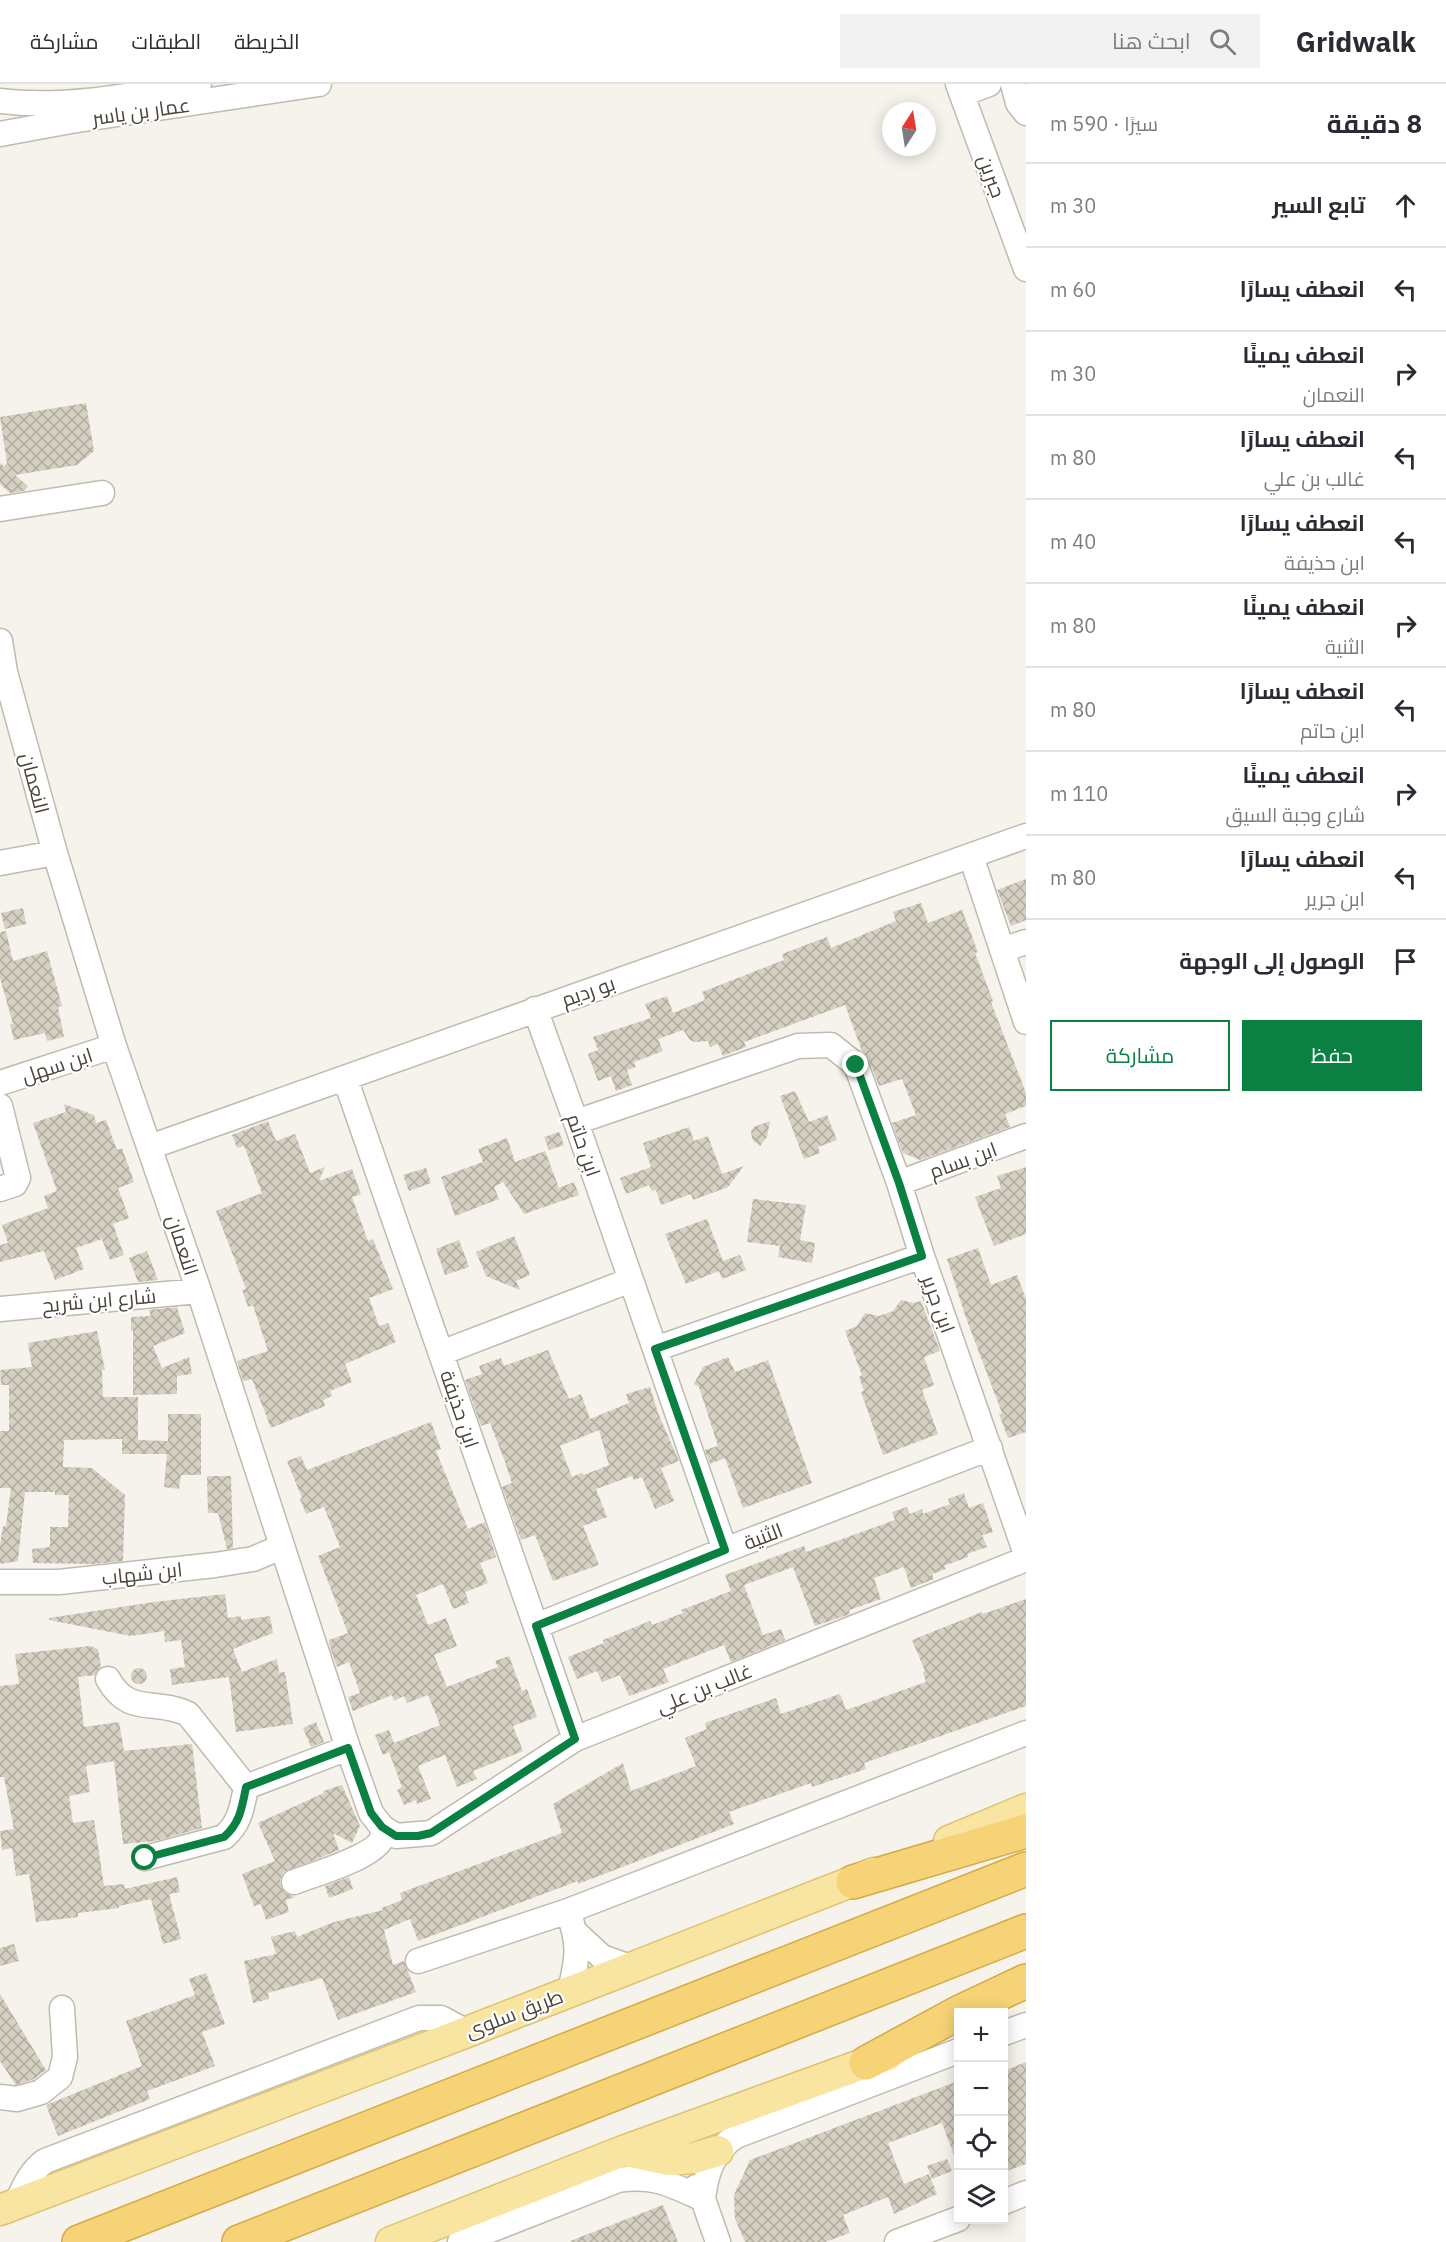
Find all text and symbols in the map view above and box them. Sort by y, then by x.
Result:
search box [840,14,1260,68]
text: Gridwalk [1296,23,1416,60]
icon: search [1206,25,1239,58]
text: ابحث هنا [1112,26,1191,55]
text: مشاركة [30,27,99,55]
text: الطبقات [132,27,201,55]
text: الخريطة [234,27,300,55]
street label: عمار بن ياسر [89,91,192,131]
north arrow [882,102,936,156]
text: 8 دقيقة [1327,106,1422,140]
text: سيرًا · 590 m [1050,110,1158,137]
street label: جبرين [972,151,1012,201]
icon: ahead [1389,189,1422,222]
text: تابع السير [1272,190,1365,219]
text: 30 m [1050,192,1096,219]
icon: left [1389,273,1422,306]
text: انعطف يسارًا [1240,274,1365,303]
text: 60 m [1050,276,1096,303]
text: انعطف يمينًا [1243,340,1365,369]
icon: right [1389,357,1422,390]
text: 30 m [1050,360,1096,387]
text: النعمان [1303,381,1365,408]
text: انعطف يسارًا [1240,424,1365,453]
icon: left [1389,441,1422,474]
text: 80 m [1050,444,1096,471]
text: غالب بن علي [1264,465,1365,492]
text: انعطف يسارًا [1240,508,1365,537]
icon: left [1389,525,1422,558]
text: 40 m [1050,528,1096,555]
text: ابن حذيفة [1284,549,1365,576]
text: انعطف يمينًا [1243,592,1365,621]
icon: right [1389,609,1422,642]
text: 80 m [1050,612,1096,639]
text: الثنية [1325,633,1365,660]
text: انعطف يسارًا [1240,676,1365,705]
icon: left [1389,693,1422,726]
text: 80 m [1050,696,1096,723]
text: ابن حاتم [1300,717,1365,744]
street label: النعمان [14,749,56,817]
text: انعطف يمينًا [1243,760,1365,789]
icon: right [1389,777,1422,810]
text: 110 m [1050,780,1108,807]
text: شارع وجبة السيق [1226,801,1365,828]
text: انعطف يسارًا [1240,844,1365,873]
icon: left [1389,861,1422,894]
text: 80 m [1050,864,1096,891]
text: ابن جرير [1306,885,1365,912]
icon: arrive [1389,945,1422,978]
text: الوصول إلى الوجهة [1179,946,1365,975]
street label: بو رديم [558,969,619,1014]
button: مشاركة [1050,1020,1230,1091]
button: حفظ [1242,1020,1422,1091]
street label: ابن سهل [18,1041,96,1089]
route end [842,1051,868,1077]
street label: ابن حاتم [560,1110,607,1180]
street label: ابن بسام [925,1135,1001,1186]
street label: النعمان [161,1211,205,1279]
street label: ابن جرير [916,1271,962,1337]
street label: شارع ابن شريح [41,1282,157,1319]
street label: ابن حذيفة [434,1366,486,1452]
street label: الثنية [739,1516,787,1556]
street label: ابن شهاب [100,1555,184,1591]
street label: غالب بن علي [652,1657,757,1722]
route start [131,1844,157,1870]
street label: طريق سلوى [461,1982,567,2044]
map controls [954,2008,1008,2224]
button: + [954,2008,1008,2062]
button: − [954,2062,1008,2116]
button: locate [954,2116,1008,2170]
button: layers [954,2170,1008,2224]

